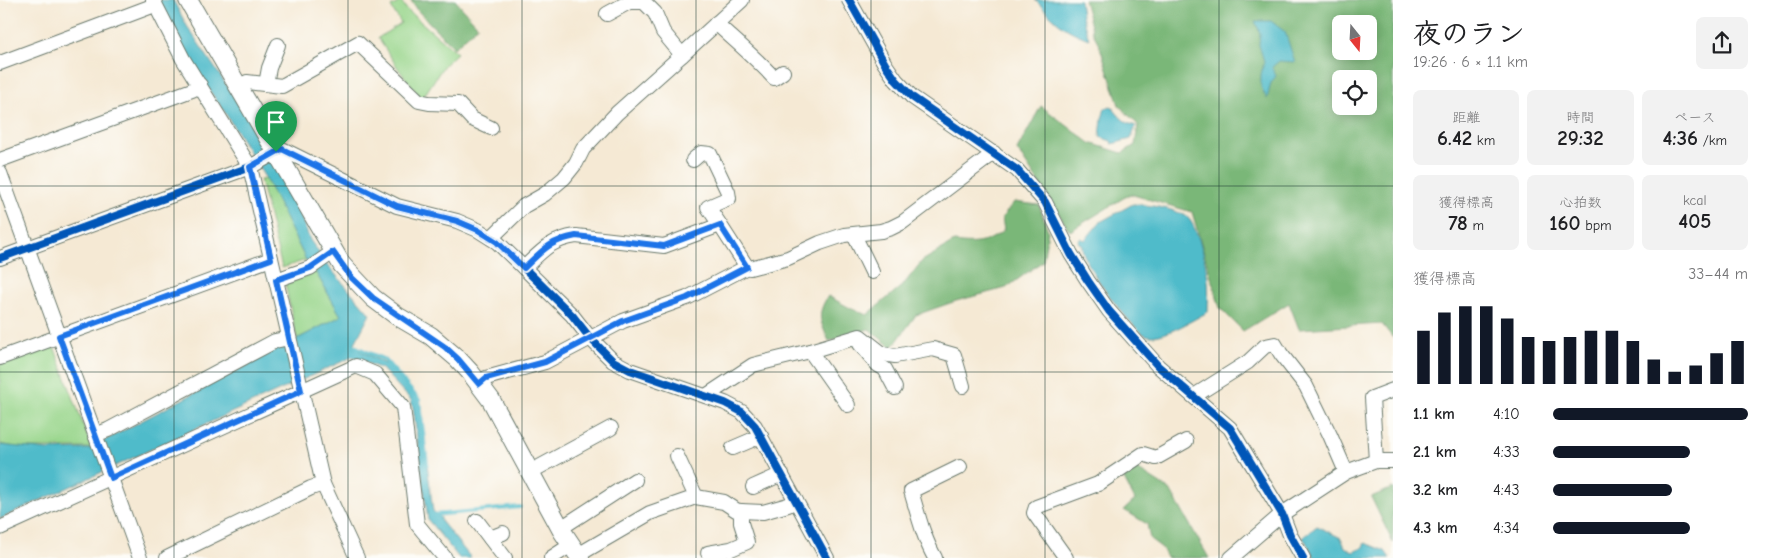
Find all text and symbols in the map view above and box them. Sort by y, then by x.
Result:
north arrow [1332,15,1378,60]
map controls [1332,15,1377,115]
button: share [1696,17,1748,69]
text: 夜のラン [1413,18,1525,50]
text: 19:26 · 6 × 1.1 km [1413,53,1528,71]
button: locate [1332,70,1377,115]
pin [255,101,297,152]
icon: arrive [262,108,290,136]
text: 距離 [1452,109,1480,126]
text: 時間 [1566,109,1594,126]
text: ペース [1674,109,1715,126]
text: 6.42 [1437,126,1472,150]
text: 29:32 [1557,126,1604,150]
text: 4:36 [1662,126,1698,150]
text: km [1472,132,1495,149]
text: /km [1698,132,1727,149]
text: kcal [1683,192,1707,209]
text: 獲得標高 [1438,194,1494,211]
text: 心拍数 [1559,194,1601,211]
text: 405 [1678,209,1711,233]
text: 78 [1448,211,1468,235]
text: 160 [1549,211,1581,235]
text: m [1468,217,1484,234]
text: bpm [1581,217,1612,234]
text: 33–44 m [1688,265,1748,283]
text: 獲得標高 [1413,270,1477,288]
text: 1.1 km [1413,405,1455,423]
text: 4:10 [1493,405,1520,423]
text: 2.1 km [1413,443,1456,461]
text: 4:33 [1493,443,1520,461]
text: 3.2 km [1413,481,1458,499]
text: 4:43 [1493,481,1519,499]
text: 4.3 km [1413,519,1458,537]
text: 4:34 [1493,519,1519,537]

